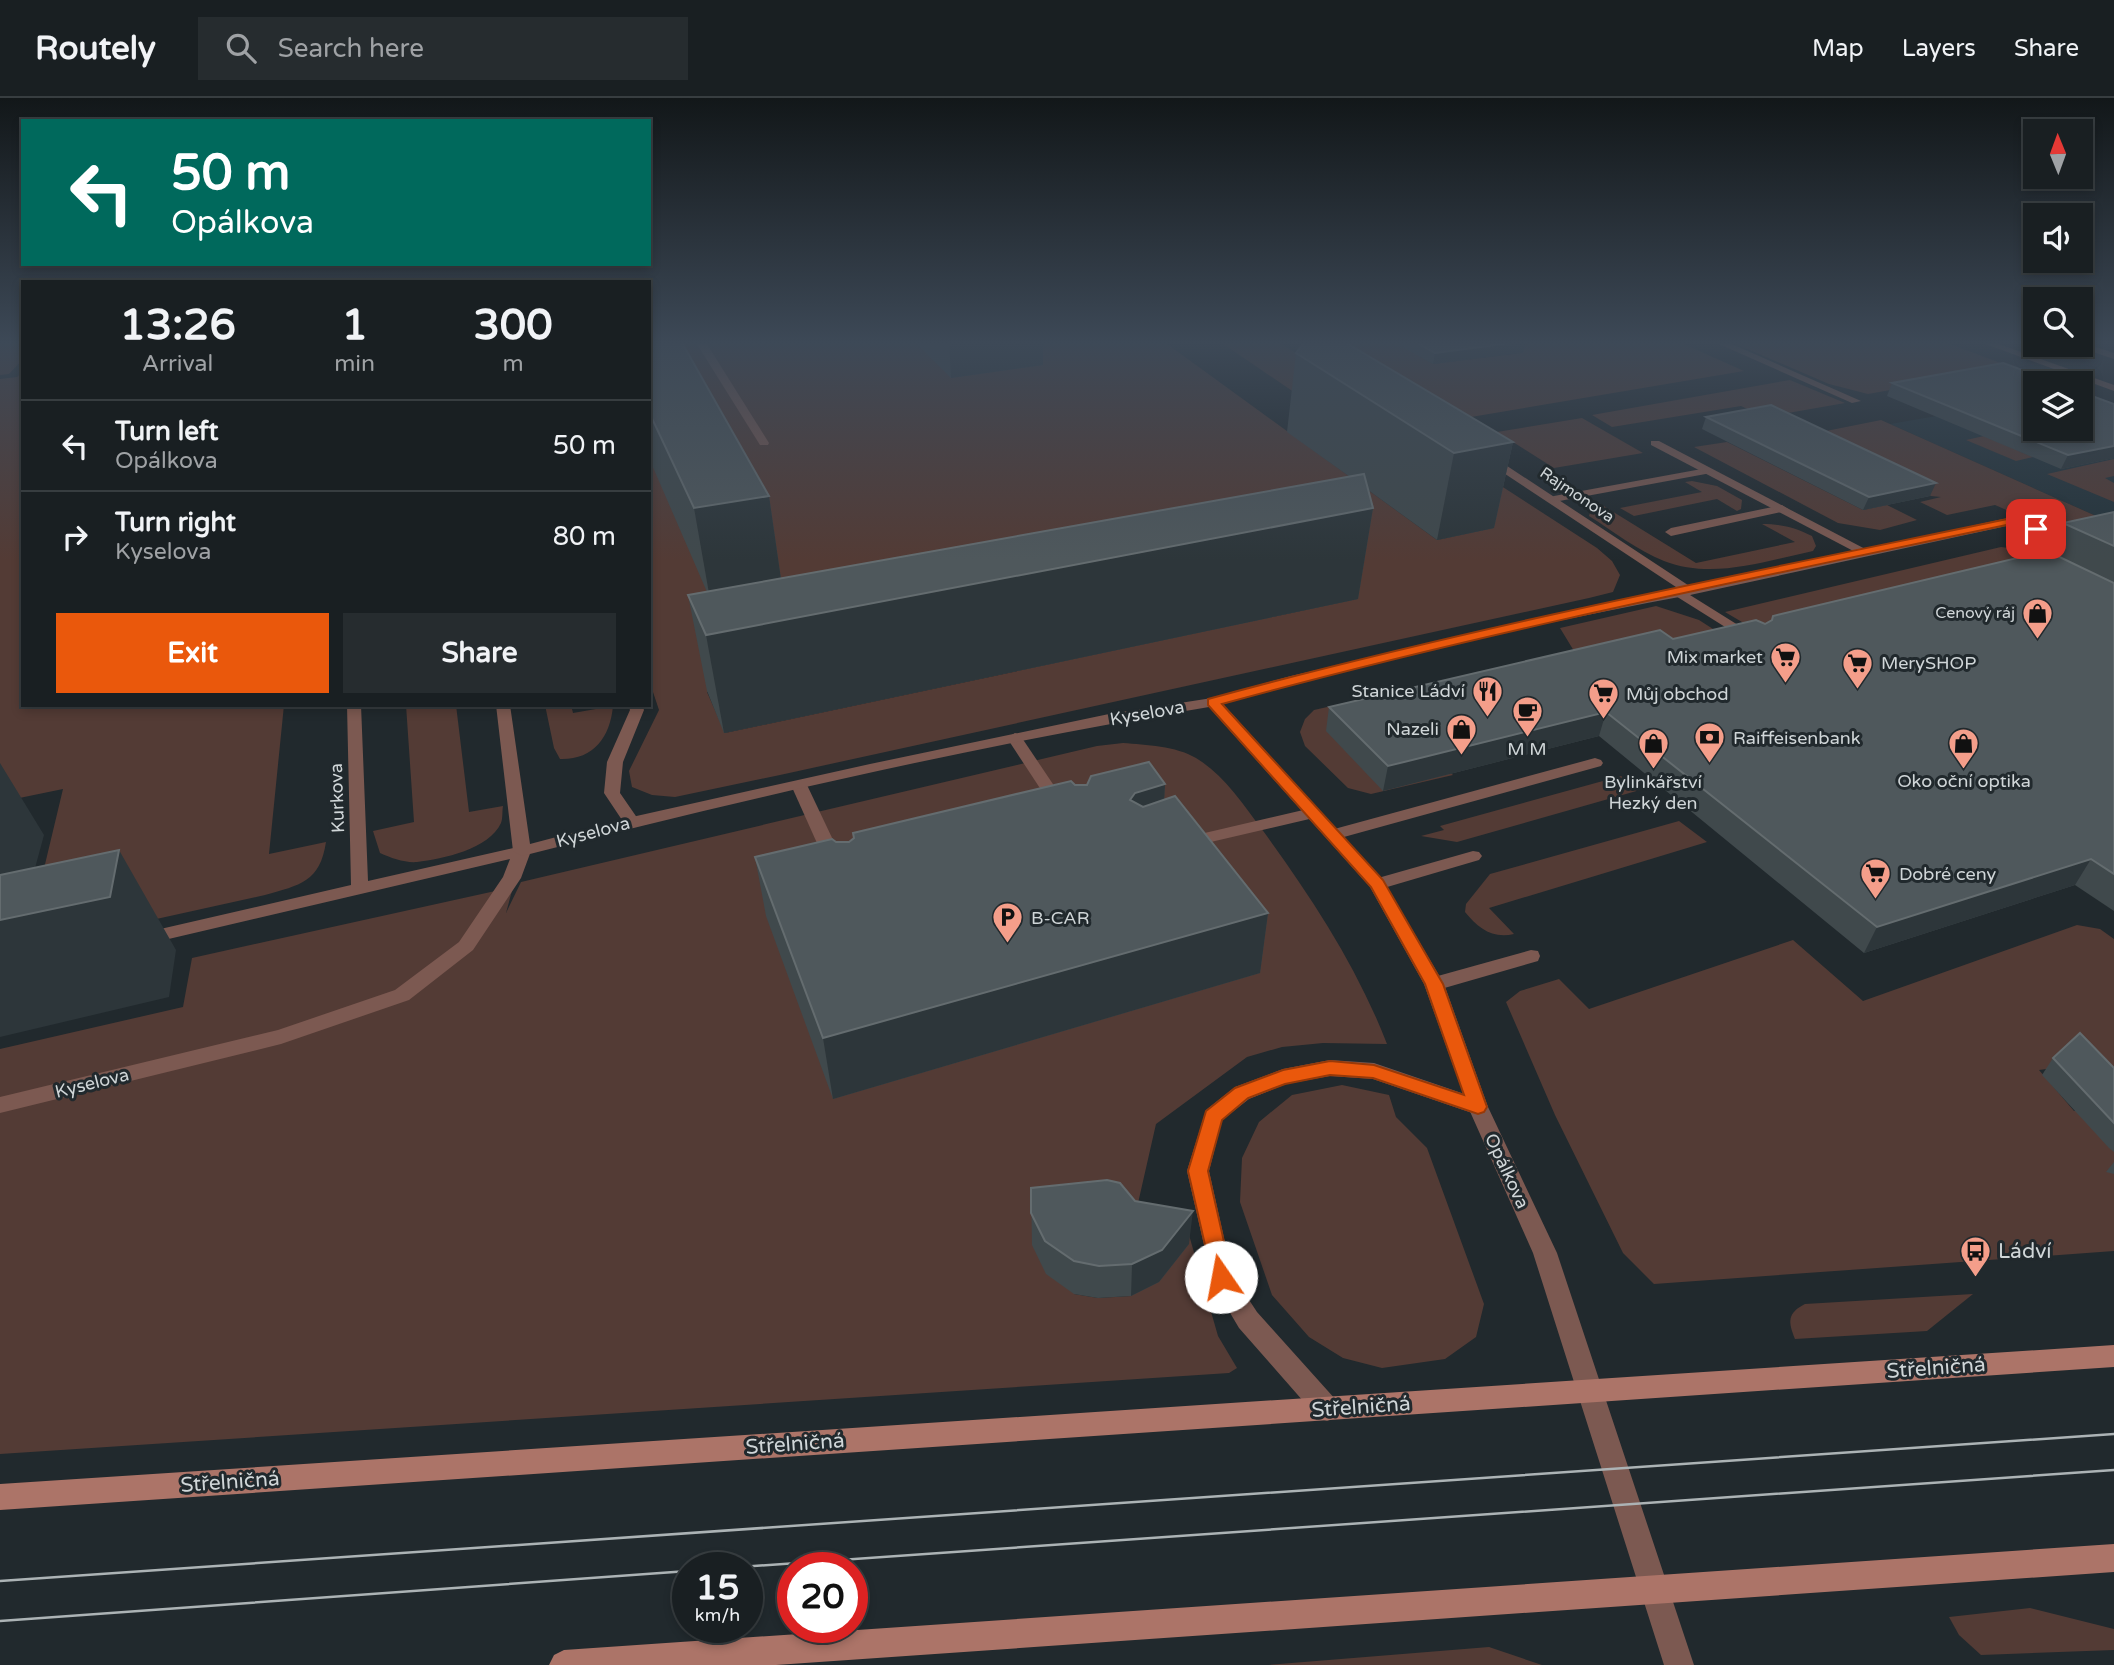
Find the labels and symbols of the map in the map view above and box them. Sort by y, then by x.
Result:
north arrow [2023,119,2093,189]
street label: Rajmonova [1536,463,1618,527]
pin [2006,499,2066,559]
shop icon: Cenový ráj [2021,596,2055,640]
place label: Cenový ráj [1935,603,2015,623]
supermarket icon: Mix market [1769,640,1803,684]
place label: Mix market [1667,646,1763,668]
supermarket icon: MerySHOP [1841,646,1875,690]
place label: MerySHOP [1881,652,1976,674]
restaurant icon: Stanice Ládví [1471,674,1505,718]
supermarket icon: Můj obchod [1586,677,1620,721]
place label: Stanice Ládví [1352,680,1466,702]
place label: Můj obchod [1626,683,1729,705]
cafe icon: M M [1510,694,1544,738]
street label: Kyselova [1108,696,1186,730]
shop icon: Nazeli [1445,712,1479,756]
place label: Nazeli [1386,718,1439,740]
bank icon: Raiffeisenbank [1693,721,1727,765]
shop icon: Oko oční optika [1947,726,1981,770]
shop icon: Bylinkářství Hezký den [1636,727,1670,771]
place label: Raiffeisenbank [1733,727,1861,749]
place label: M M [1507,738,1547,760]
street label: Kurkova [325,763,349,833]
place label: Oko oční optika [1897,770,2031,792]
place label: Bylinkářství Hezký den [1604,771,1702,814]
street label: Kyselova [554,812,632,852]
supermarket icon: Dobré ceny [1859,857,1893,901]
place label: Dobré ceny [1899,863,1996,885]
parking icon: B-CAR [991,901,1025,945]
place label: B-CAR [1031,907,1090,929]
street label: Kyselova [53,1063,131,1103]
street label: Opálkova [1480,1130,1534,1212]
bus stop icon: Ládví [1958,1234,1992,1278]
place label: Ládví [1998,1239,2052,1264]
position arrow [1184,1240,1258,1314]
street label: Střelničná [1886,1352,1986,1384]
street label: Střelničná [1311,1391,1411,1423]
street label: Střelničná [745,1428,845,1460]
street label: Střelničná [180,1466,280,1498]
speed limit sign: 20 [777,1552,868,1643]

